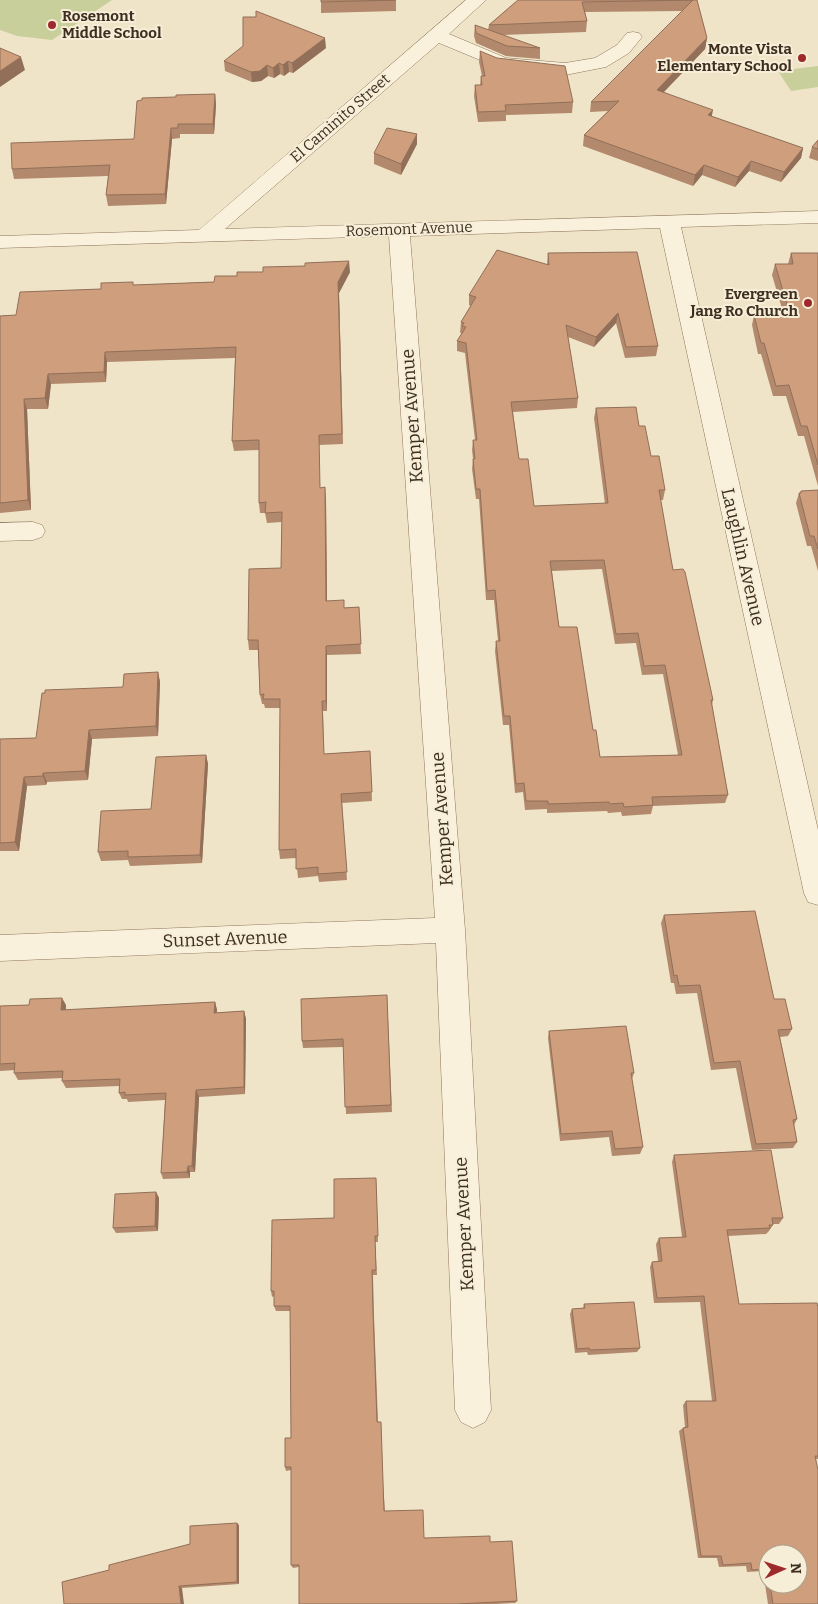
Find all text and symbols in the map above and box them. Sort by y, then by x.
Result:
place label: Rosemont Middle School [62,7,162,42]
marker: Rosemont Middle School [46,19,58,31]
place label: Monte Vista Elementary School [657,40,793,75]
marker: Monte Vista Elementary School [796,52,808,64]
street label: El Caminito Street [286,69,394,166]
street label: Rosemont Avenue [345,218,473,240]
place label: Evergreen Jang Ro Church [690,285,798,320]
marker: Evergreen Jang Ro Church [802,297,814,309]
street label: Kemper Avenue [396,348,428,484]
street label: Laughlin Avenue [716,486,770,628]
street label: Kemper Avenue [426,751,458,887]
street label: Sunset Avenue [162,926,288,952]
street label: Kemper Avenue [449,1156,479,1292]
north arrow [758,1544,808,1594]
text: N [787,1563,804,1574]

